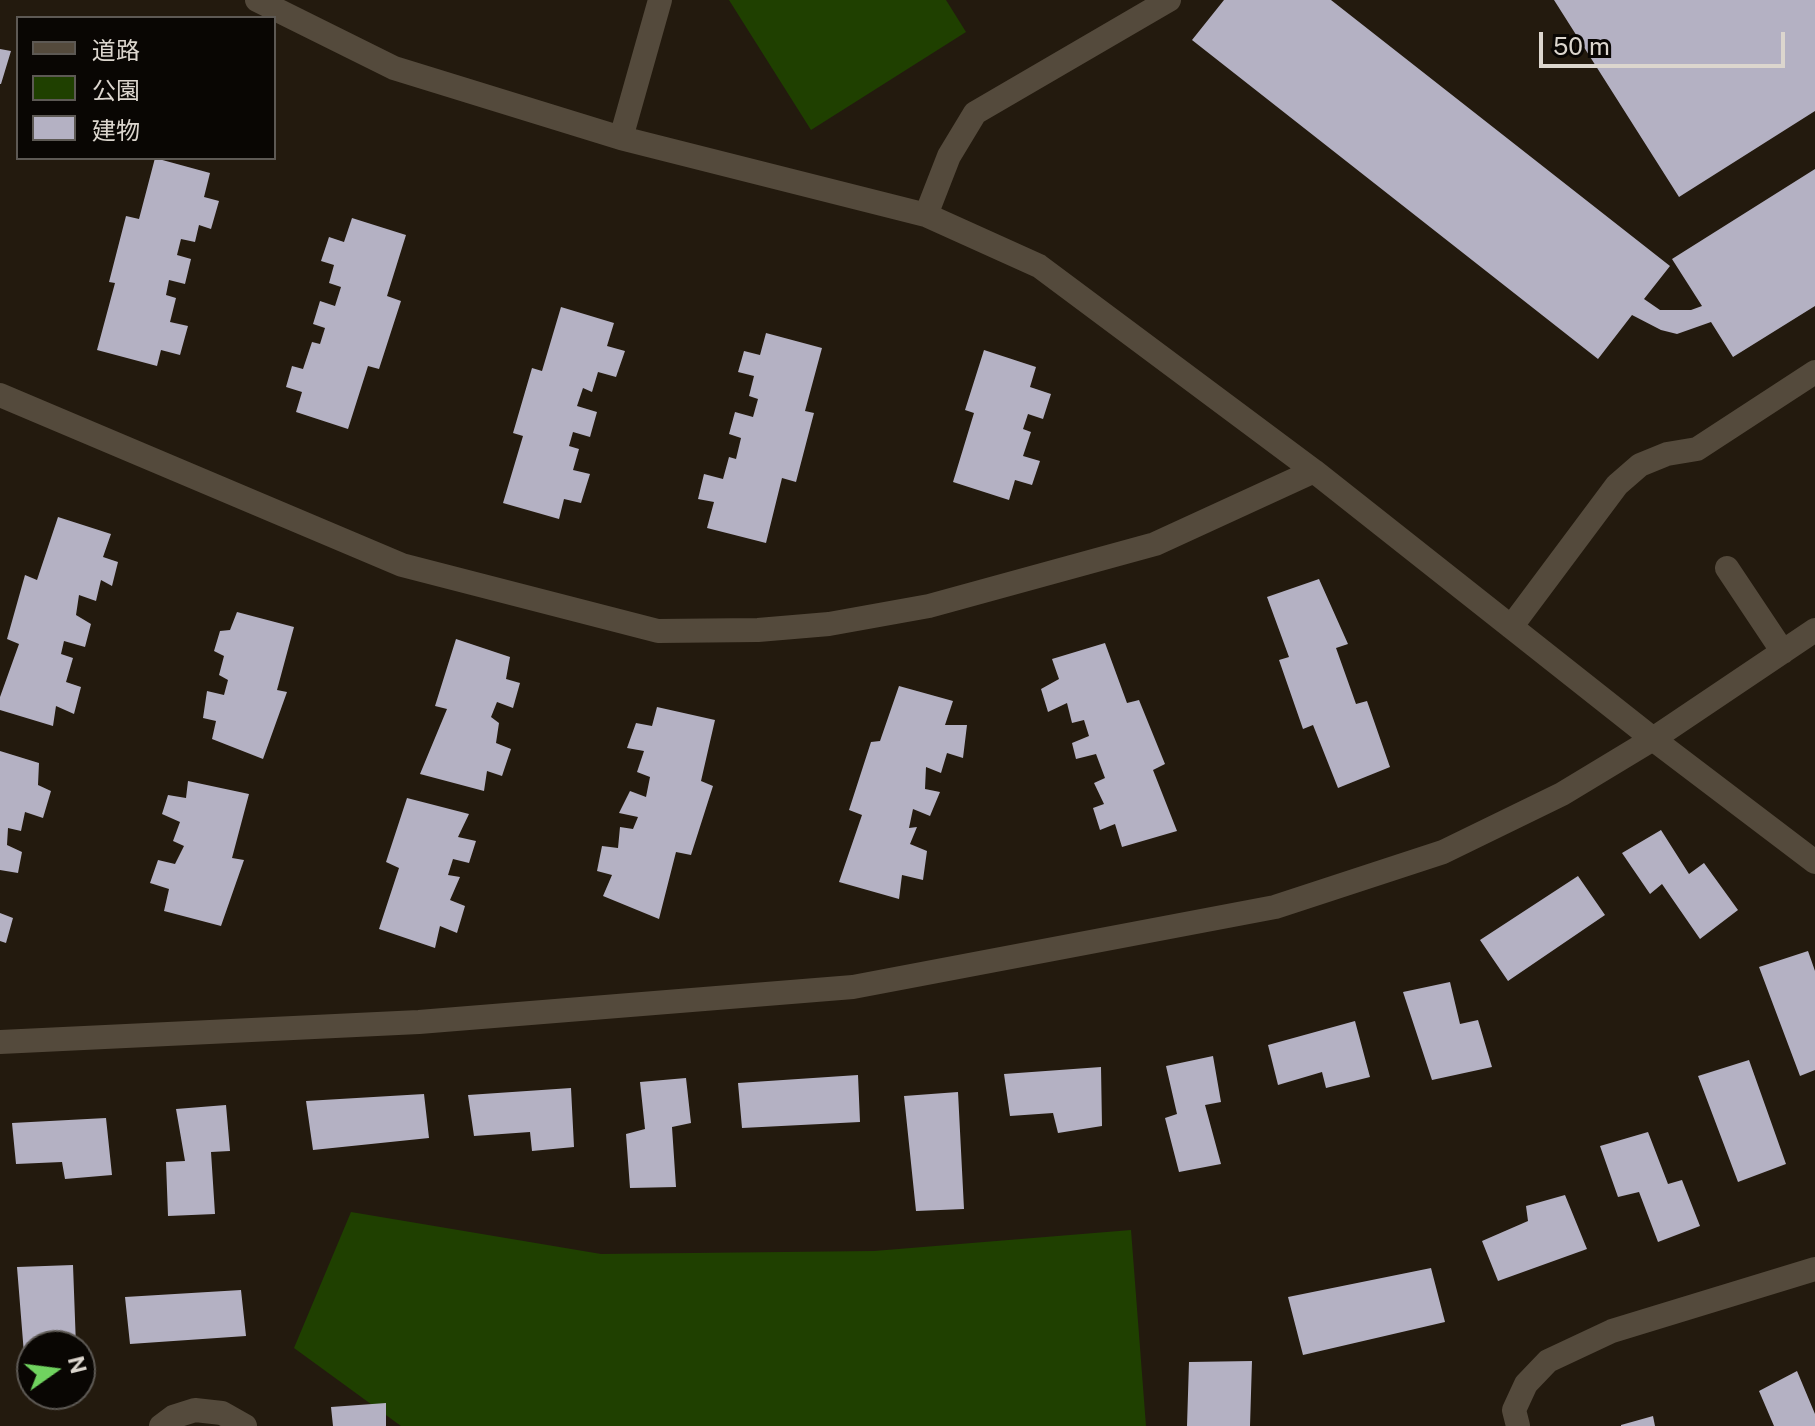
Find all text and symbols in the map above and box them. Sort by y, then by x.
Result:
legend [16,16,276,160]
scale bar [1543,16,1789,66]
text: 50 m [1553,32,1610,60]
text: 道路 [92,36,140,64]
text: 公園 [92,76,140,104]
text: 建物 [92,116,140,144]
north arrow [16,1330,96,1410]
text: N [63,1353,92,1376]

